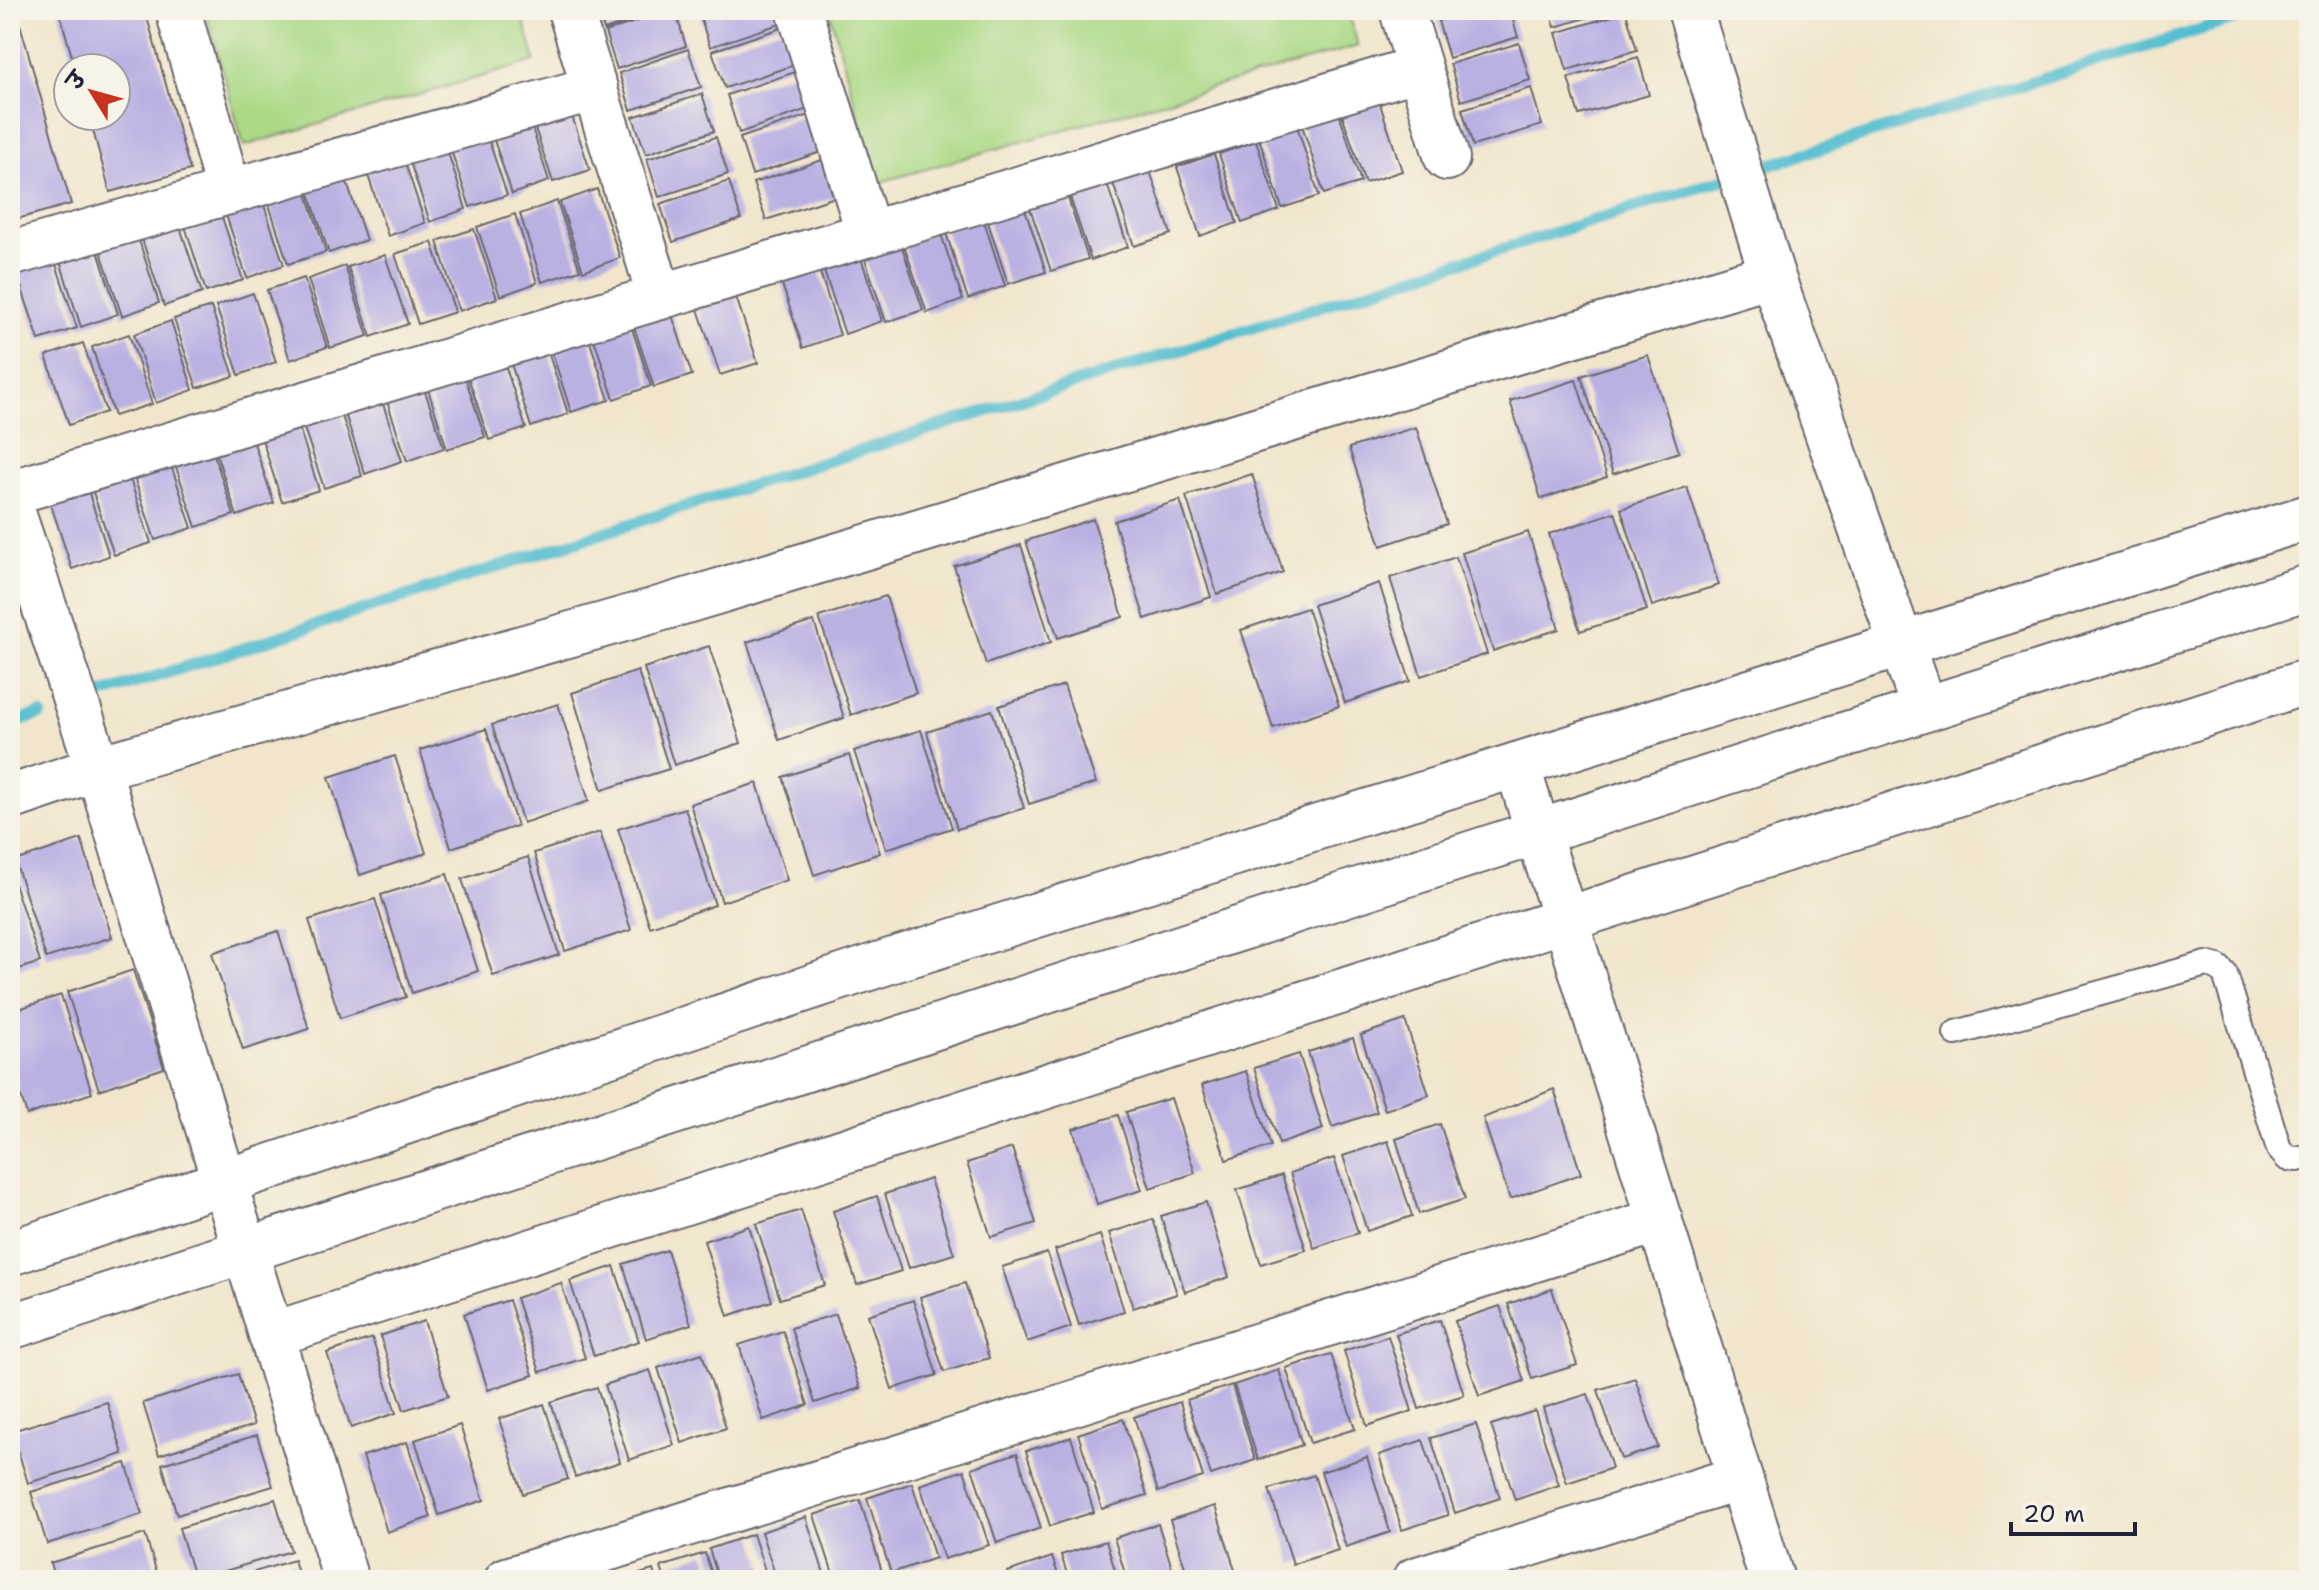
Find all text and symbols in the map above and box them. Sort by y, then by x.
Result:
north arrow [52,52,132,132]
text: उ [59,64,94,96]
scale bar [2011,1486,2135,1536]
text: 20 m [2023,1498,2085,1530]

